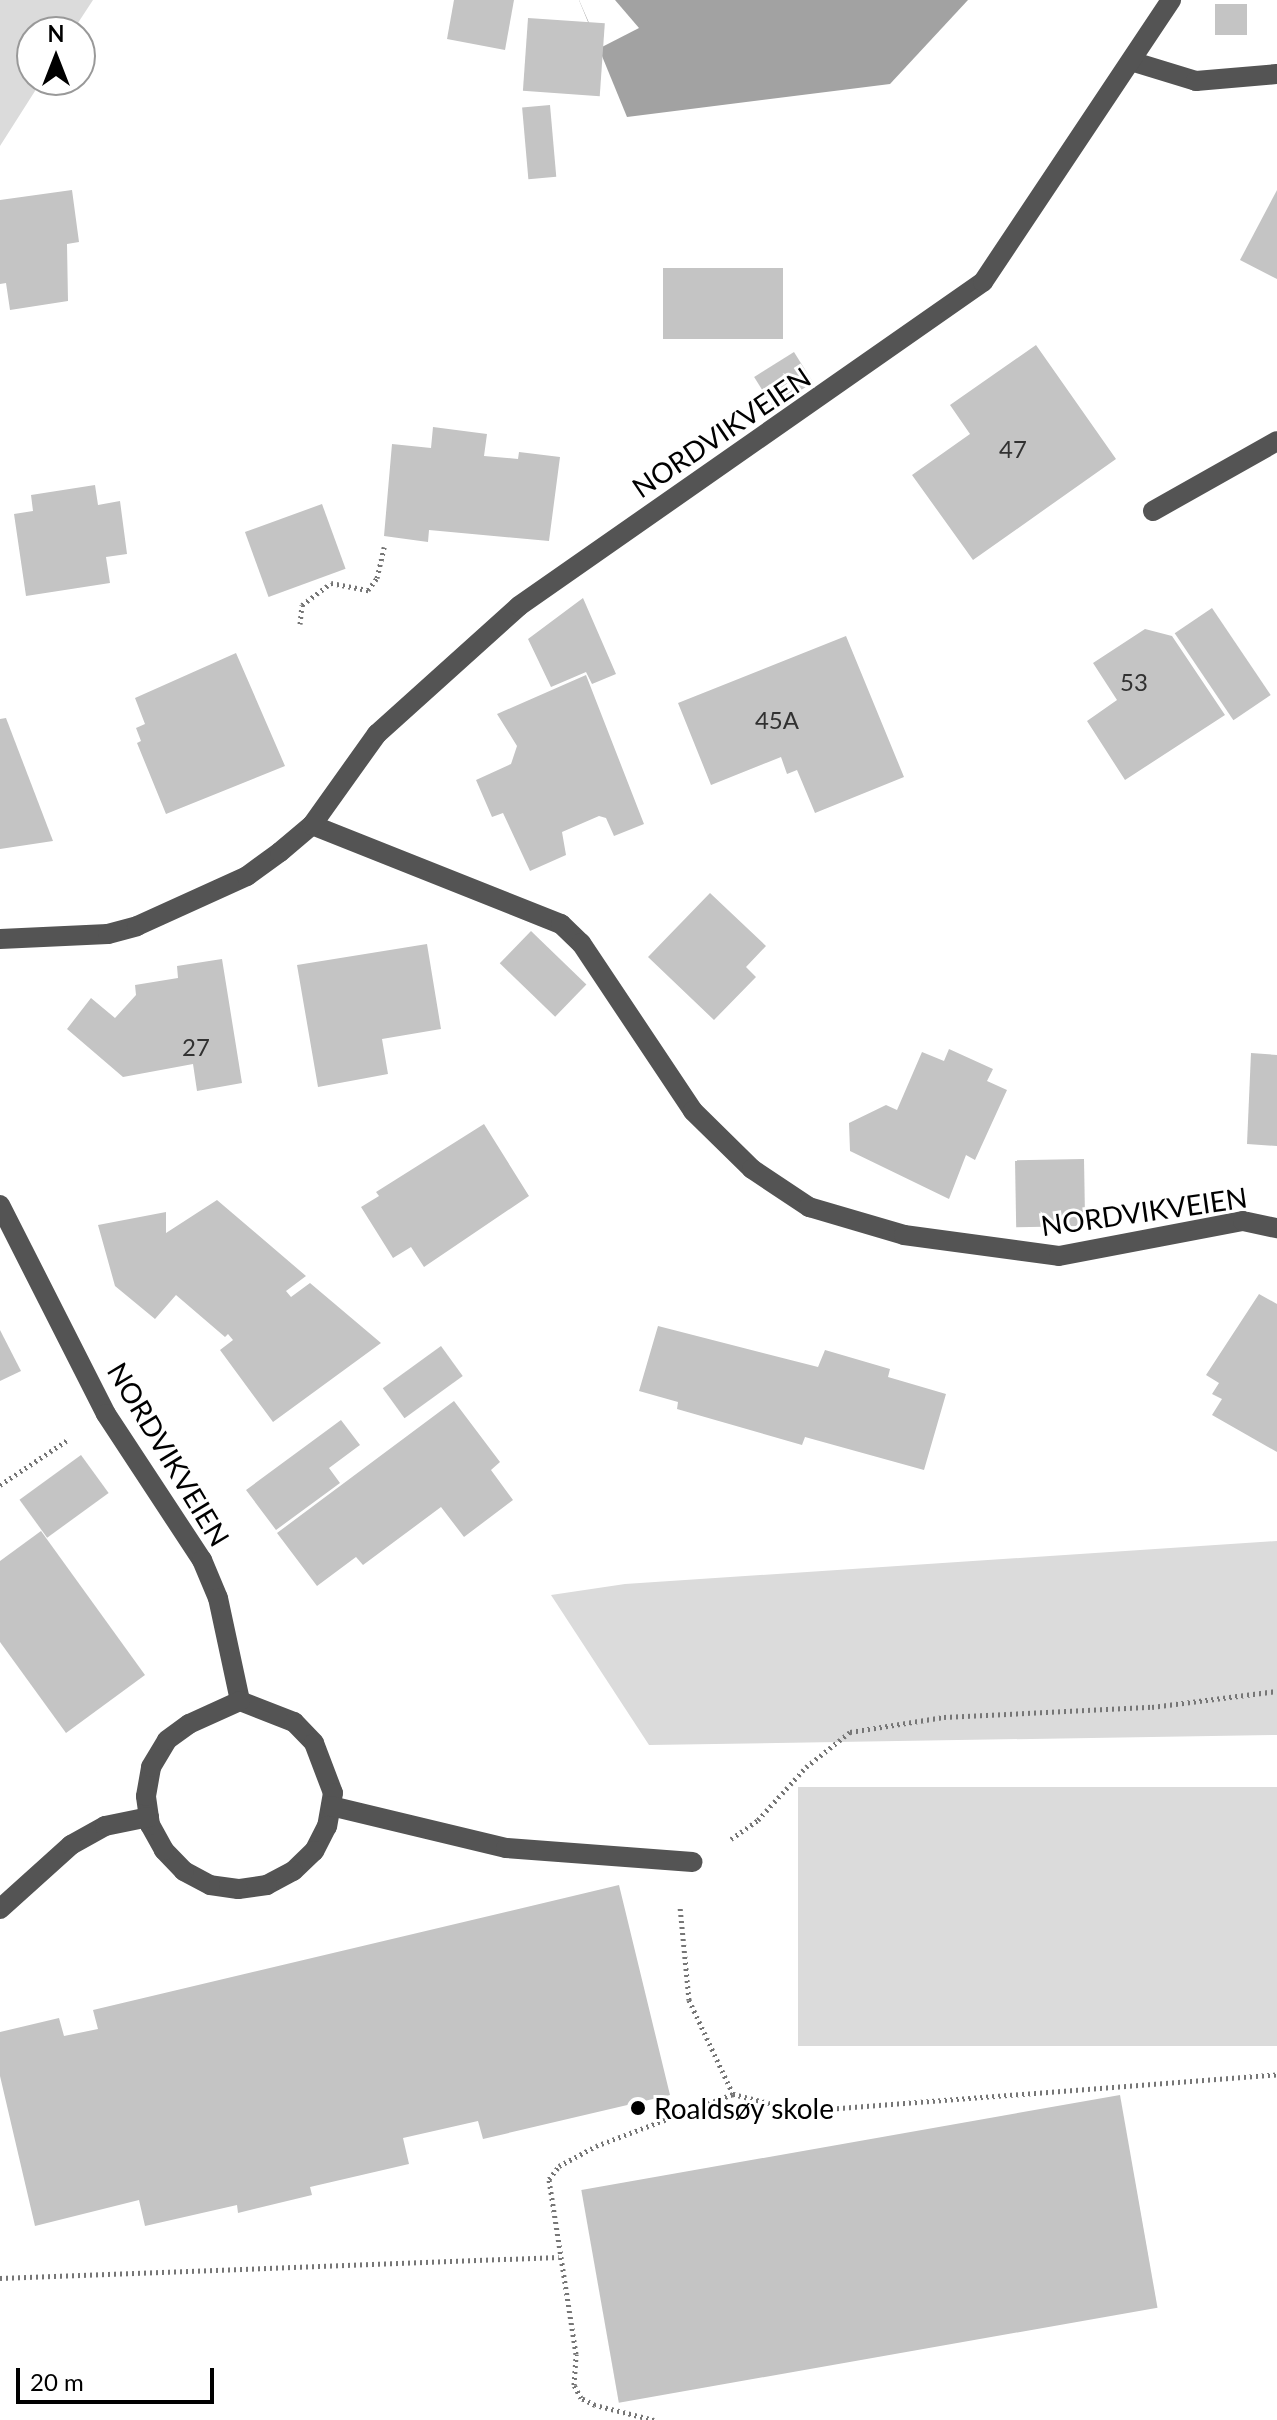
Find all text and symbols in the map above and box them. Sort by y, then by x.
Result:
north arrow [16,16,96,96]
text: N [48,20,64,47]
street label: NORDVIKVEIEN [625,360,817,504]
house number: 47 [999,435,1027,463]
house number: 53 [1120,668,1148,696]
house number: 45A [755,706,799,734]
house number: 27 [182,1033,210,1061]
street label: NORDVIKVEIEN [1039,1180,1249,1242]
street label: NORDVIKVEIEN [101,1356,237,1552]
place label: Roaldsøy skole [654,2091,835,2125]
marker: Roaldsøy skole [629,2099,647,2117]
scale bar [20,2352,218,2402]
text: 20 m [30,2367,84,2396]

